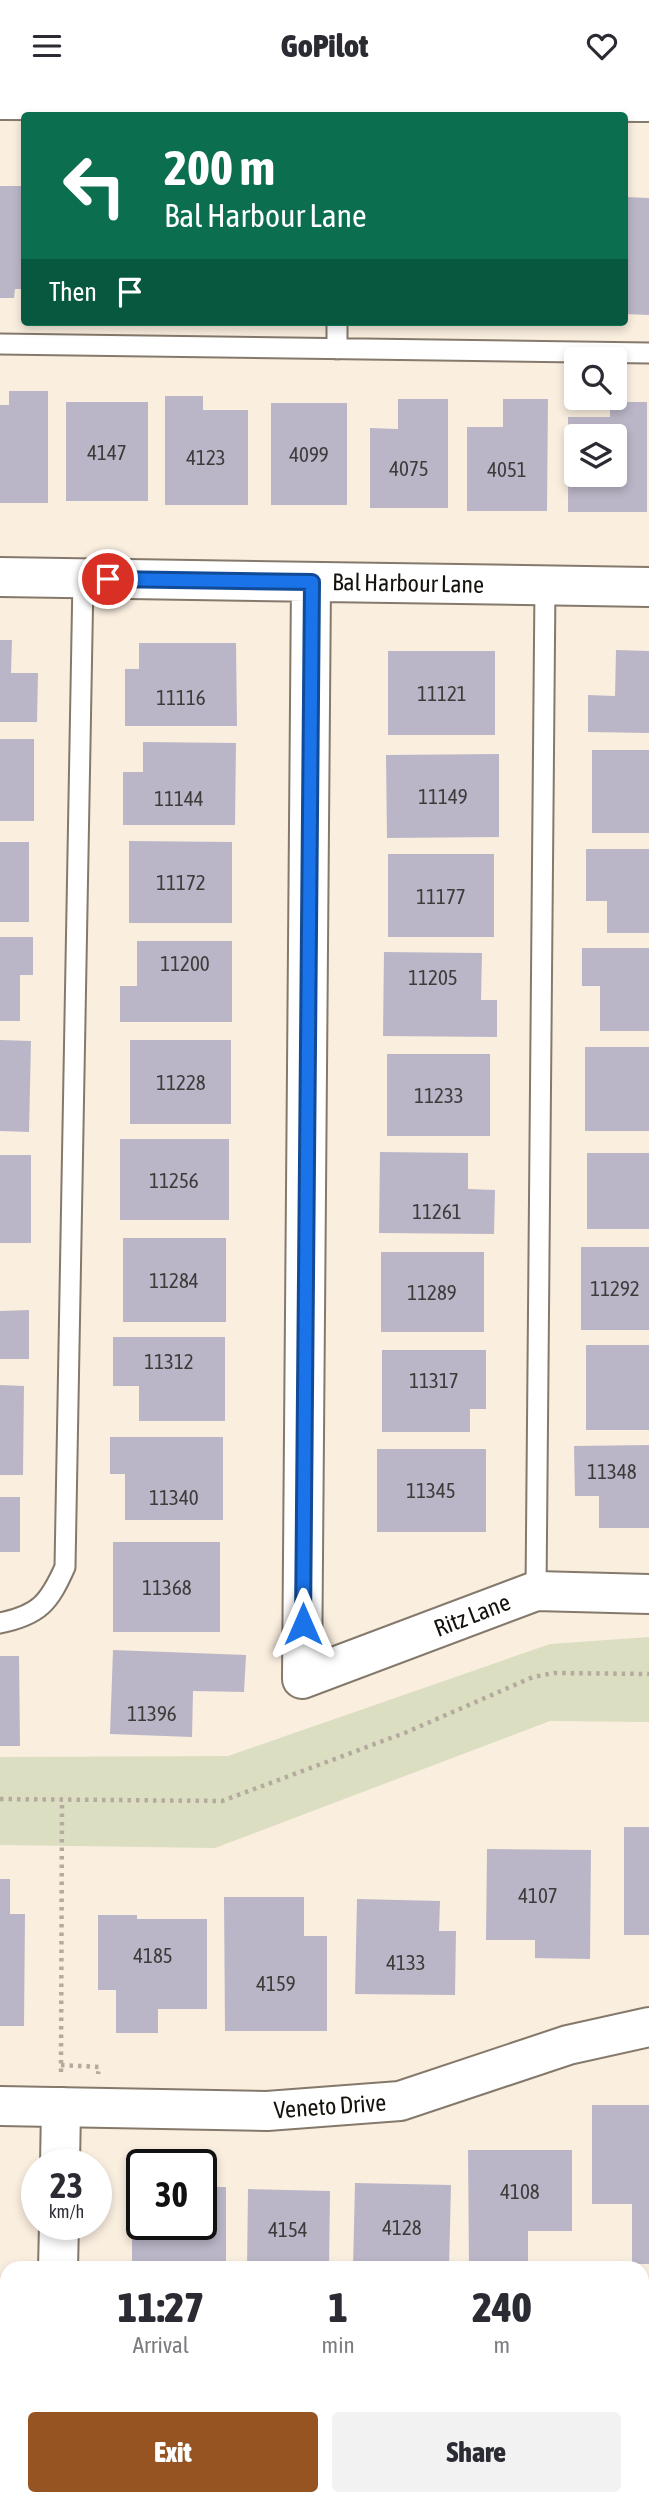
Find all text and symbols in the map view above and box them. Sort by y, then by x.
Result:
icon: menu [28,27,66,65]
text: GoPilot [281,27,368,64]
icon: heart [583,27,621,65]
text: 200 m [164,139,275,195]
icon: left [49,140,140,231]
text: Bal Harbour Lane [164,197,367,234]
icon: arrive [111,273,149,311]
text: Then [49,277,97,307]
map controls [564,347,627,487]
button: search [564,347,627,410]
button: layers [564,424,627,487]
house number: 4147 [87,440,127,464]
house number: 4099 [289,442,329,466]
house number: 4123 [186,445,226,469]
house number: 4075 [389,456,429,480]
house number: 4051 [487,457,527,481]
pin [78,549,138,609]
icon: arrive [89,560,127,598]
street label: Bal Harbour Lane [332,568,484,598]
house number: 11121 [417,681,467,705]
house number: 11116 [156,685,206,709]
house number: 11149 [418,784,468,808]
house number: 11144 [154,786,204,810]
house number: 11172 [156,870,206,894]
house number: 11177 [416,884,466,908]
house number: 11200 [160,951,210,975]
house number: 11205 [408,965,458,989]
house number: 11228 [156,1070,206,1094]
house number: 11233 [414,1083,464,1107]
house number: 11256 [149,1168,199,1192]
house number: 11261 [412,1199,462,1223]
house number: 11284 [149,1268,199,1292]
house number: 11292 [590,1276,640,1300]
house number: 11289 [407,1280,457,1304]
house number: 11312 [144,1349,194,1373]
house number: 11317 [409,1368,459,1392]
house number: 11348 [587,1459,637,1483]
house number: 11345 [406,1478,456,1502]
house number: 11340 [149,1485,199,1509]
house number: 11368 [142,1575,192,1599]
position arrow [266,1587,340,1661]
street label: Ritz Lane [430,1588,514,1642]
house number: 11396 [127,1701,177,1725]
house number: 4107 [518,1883,558,1907]
house number: 4185 [133,1943,173,1967]
house number: 4133 [386,1950,426,1974]
house number: 4159 [256,1971,296,1995]
street label: Veneto Drive [273,2089,387,2123]
speed limit sign: 30 [126,2149,217,2240]
text: 23 [50,2165,83,2205]
house number: 4108 [500,2179,540,2203]
text: km/h [49,2201,84,2222]
house number: 4128 [382,2215,422,2239]
house number: 4154 [268,2217,308,2241]
text: 11:27 [118,2283,204,2331]
text: 1 [328,2283,348,2331]
text: 240 [472,2283,531,2331]
text: Arrival [133,2332,189,2358]
text: min [322,2332,355,2358]
text: m [494,2332,510,2358]
button: Exit [28,2412,318,2492]
button: Share [332,2412,621,2492]

